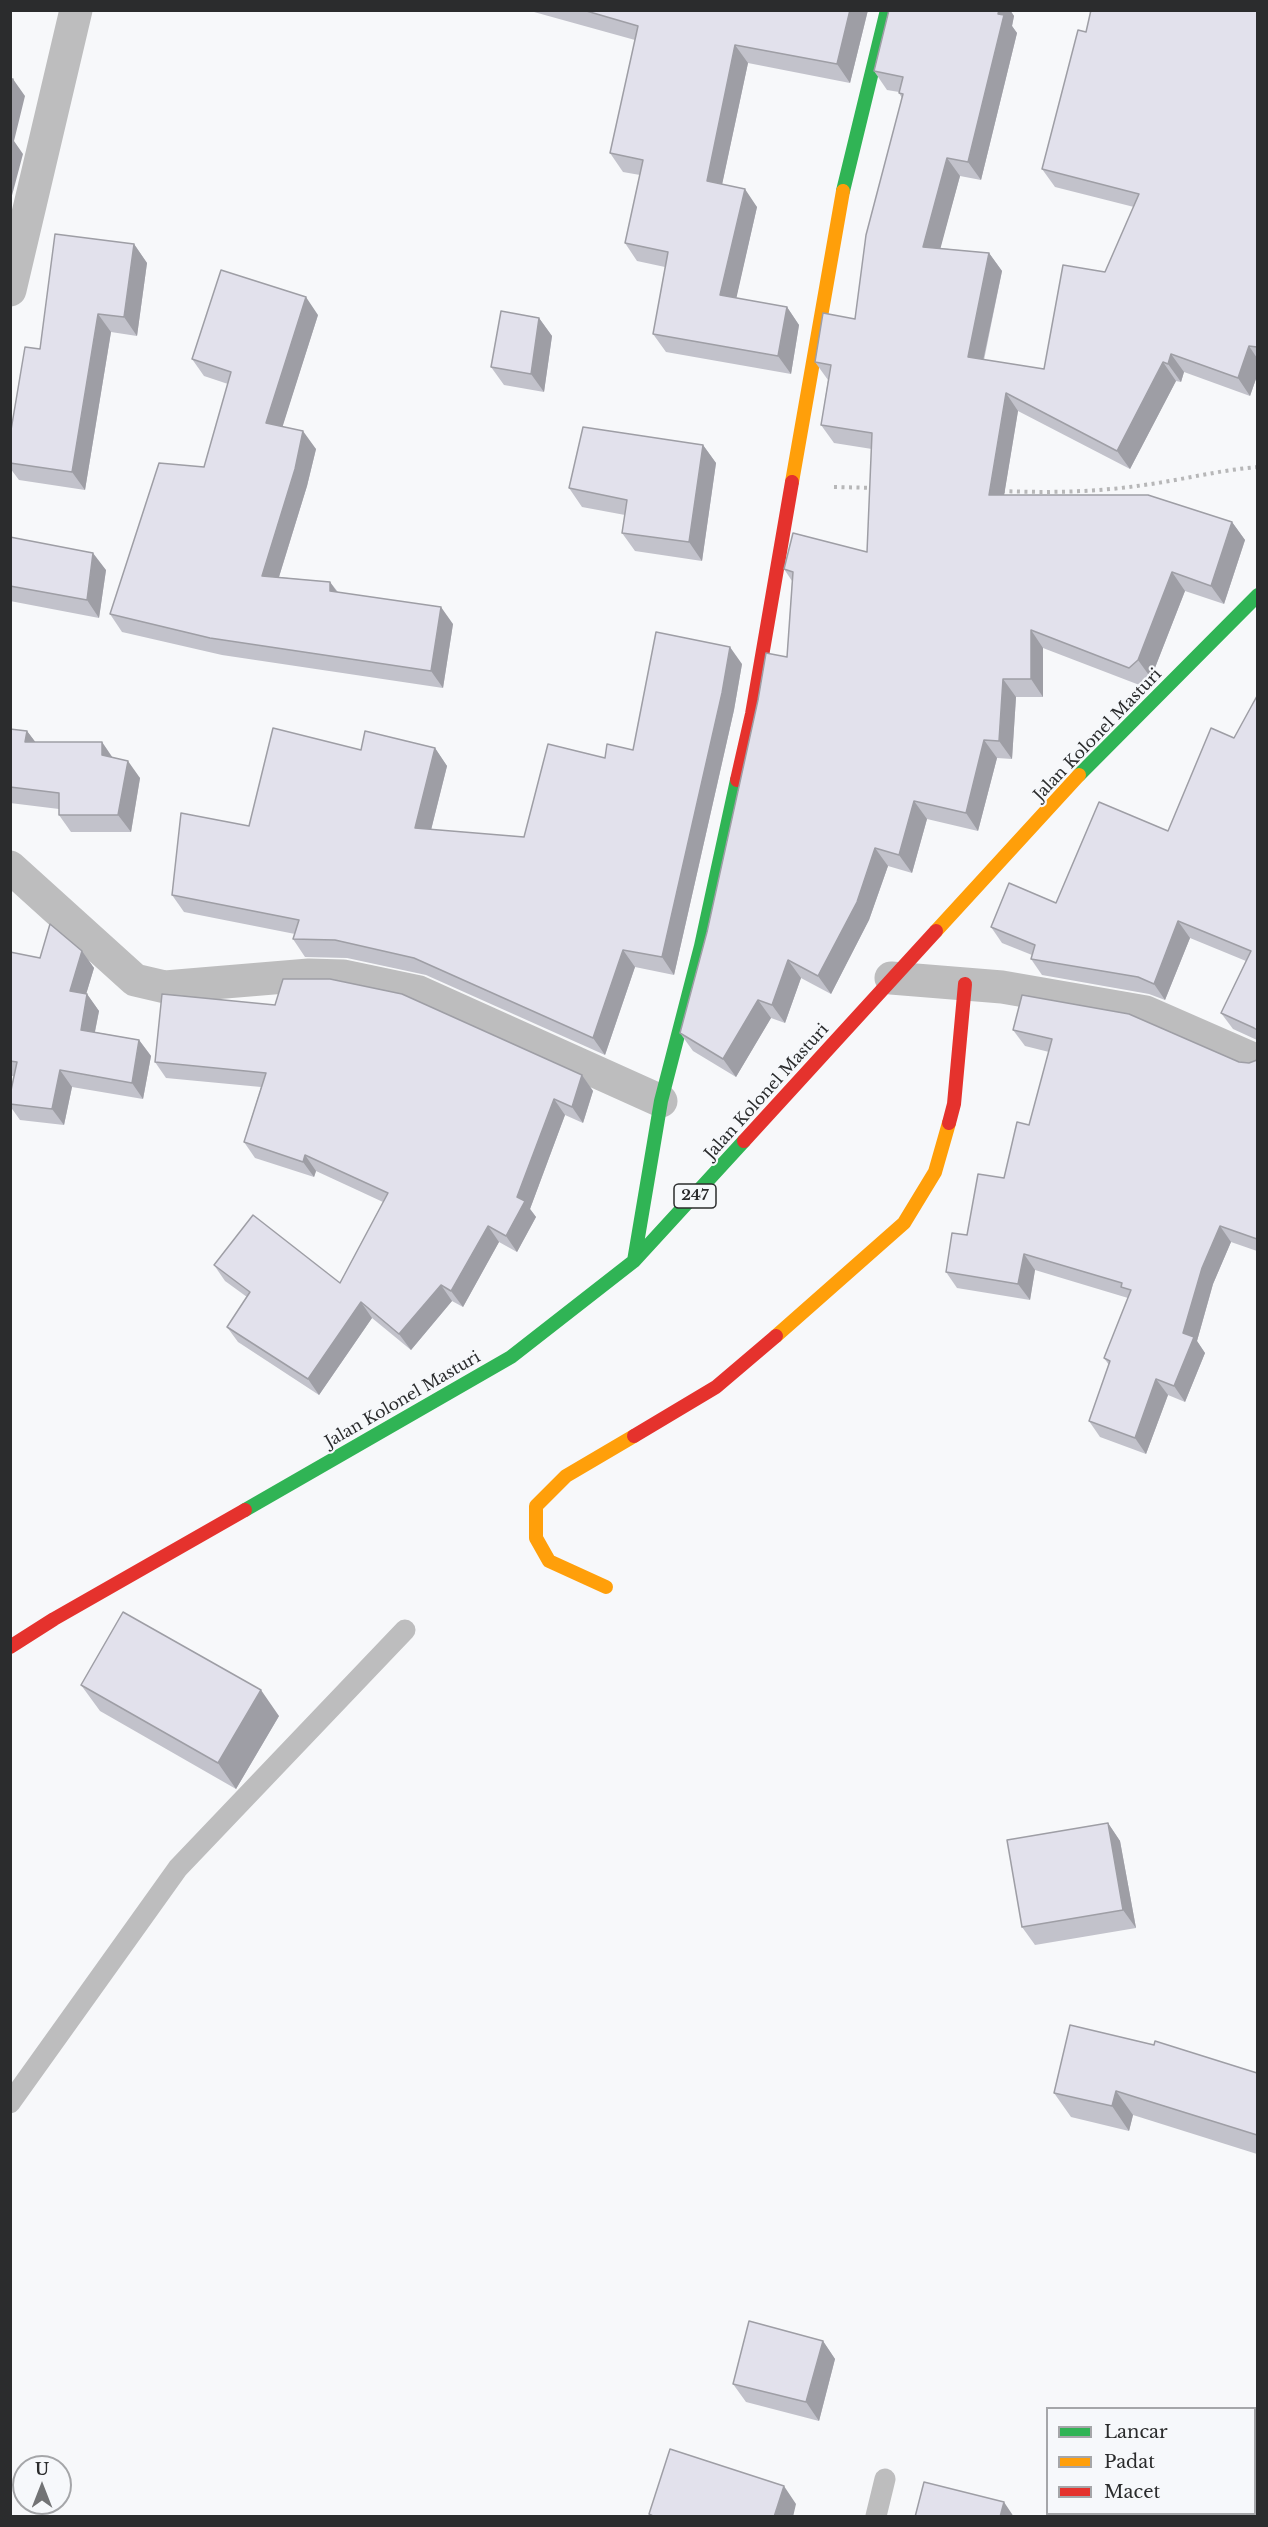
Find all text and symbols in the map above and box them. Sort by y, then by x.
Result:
street label: Jalan Kolonel Masturi [1030,665,1166,805]
street label: Jalan Kolonel Masturi [701,1020,833,1164]
road number: 247 [674,1184,716,1208]
street label: Jalan Kolonel Masturi [322,1348,484,1452]
legend [1046,2407,1256,2515]
text: Lancar [1104,2421,1168,2443]
text: Padat [1104,2451,1155,2473]
north arrow [12,2455,72,2515]
text: U [35,2459,49,2479]
text: Macet [1104,2481,1160,2503]

